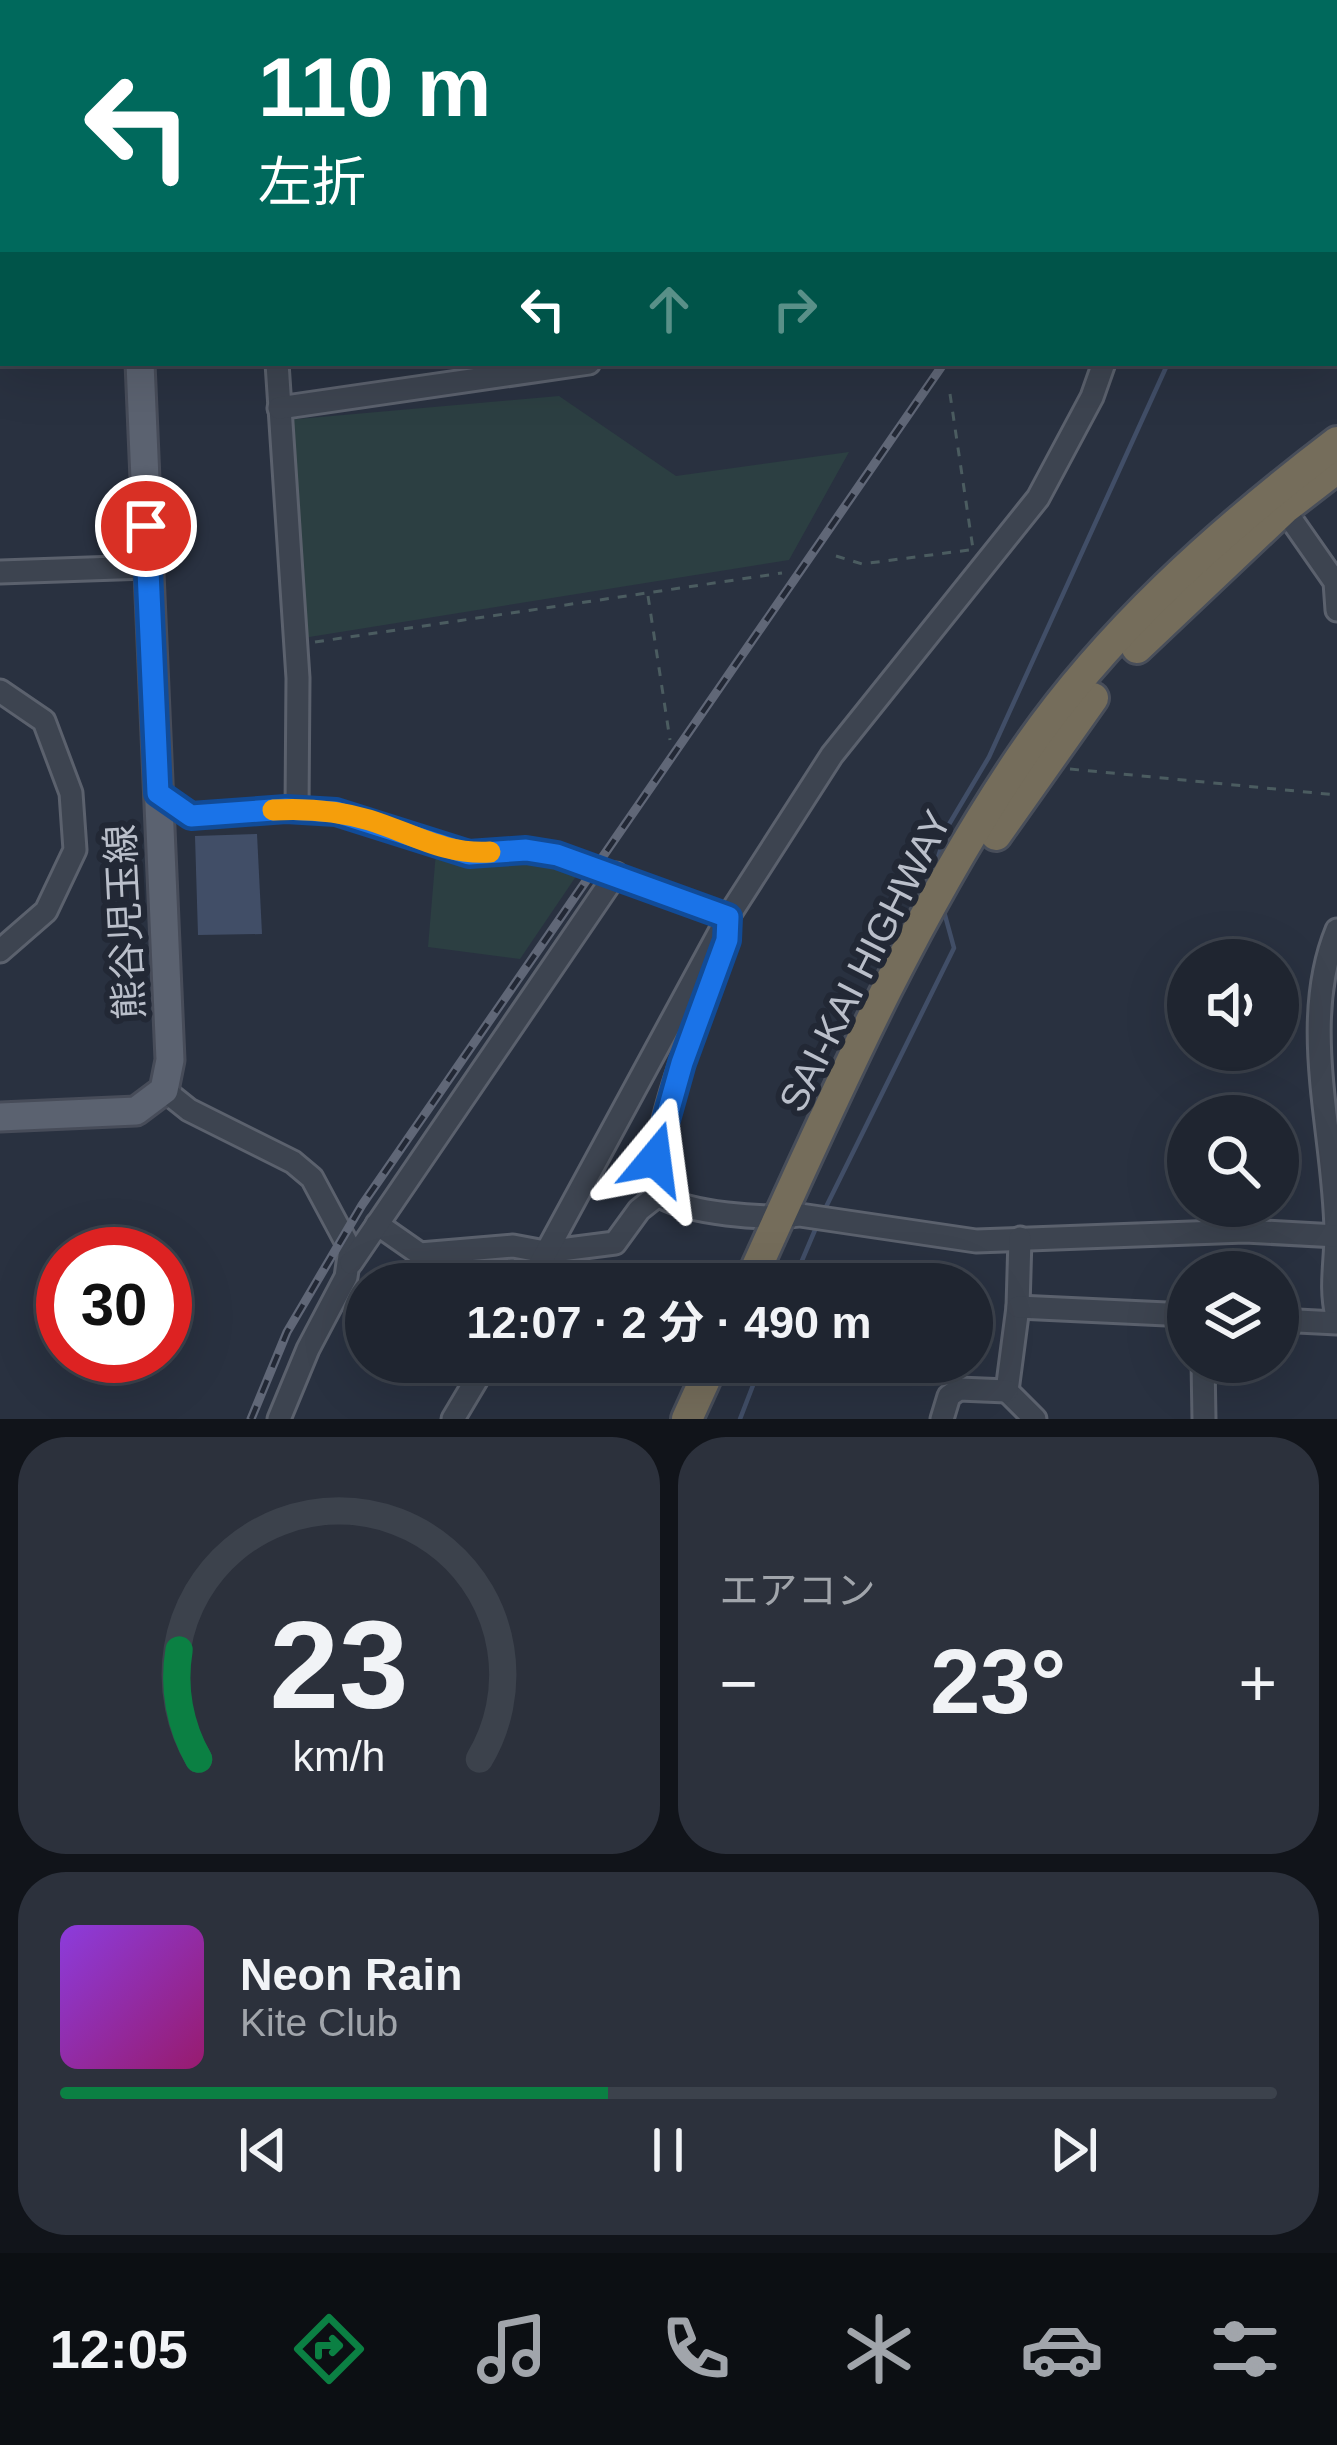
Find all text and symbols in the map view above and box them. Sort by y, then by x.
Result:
text: 110 m [258,40,492,134]
icon: left [60,48,216,204]
text: 左折 [258,152,366,212]
icon: left [510,276,576,342]
icon: ahead [636,276,702,342]
icon: right [762,276,828,342]
pin [95,475,197,577]
icon: arrive [113,493,179,559]
street label: SAI-KAI HIGHWAY [771,804,959,1118]
street label: 熊谷児玉線 [98,824,152,1020]
map controls [1167,939,1299,1383]
button: sound [1167,939,1299,1071]
button: search [1167,1095,1299,1227]
position arrow [592,1096,718,1222]
speed limit sign: 30 [36,1227,192,1383]
button: layers [1167,1251,1299,1383]
text: 12:07 · 2 分 · 490 m [466,1297,872,1348]
text: エアコン [720,1569,876,1612]
text: 23 [269,1595,408,1734]
text: 23° [930,1632,1066,1732]
text: − [720,1646,758,1720]
text: + [1238,1646,1277,1720]
text: km/h [292,1731,385,1779]
text: Neon Rain [240,1949,463,2000]
text: Kite Club [240,2001,398,2044]
icon: previous [230,2117,296,2183]
icon: pause [635,2117,701,2183]
icon: next [1041,2117,1107,2183]
icon: directions [287,2307,371,2391]
icon: music [470,2307,554,2391]
icon: phone [654,2307,738,2391]
icon: climate [837,2307,921,2391]
icon: car [1020,2307,1104,2391]
icon: filters [1203,2307,1287,2391]
text: 12:05 [50,2319,188,2379]

